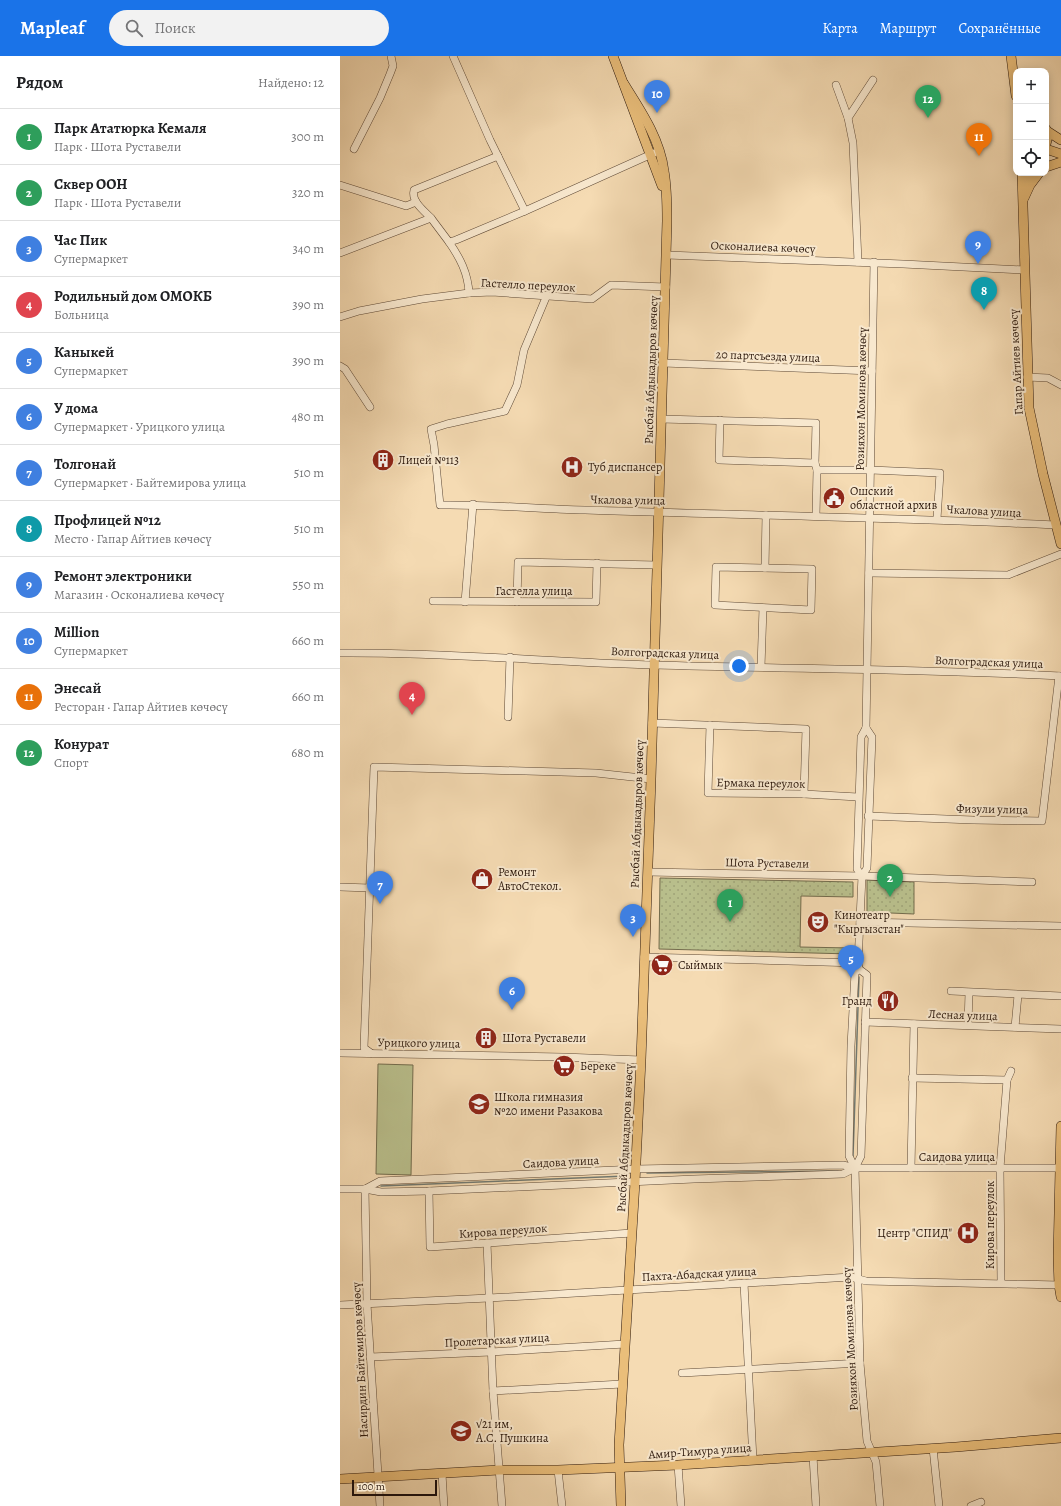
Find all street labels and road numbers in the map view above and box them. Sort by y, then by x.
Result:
street label: Осконалиева көчөсү [710,237,816,257]
street label: Гастелло переулок [480,275,576,295]
street label: Рысбай Абдыкадыров көчөсү [640,295,662,444]
street label: Гапар Айтиев көчөсү [1005,308,1027,415]
street label: Розияхон Моминова көчөсү [852,327,870,471]
street label: 20 партсъезда улица [715,346,821,366]
street label: Чкалова улица [590,491,666,509]
street label: Чкалова улица [946,501,1022,521]
street label: Гастелла улица [495,583,573,599]
street label: Волгоградская улица [611,643,720,663]
street label: Волгоградская улица [935,652,1044,672]
street label: Рысбай Абдыкадыров көчөсү [626,739,648,888]
street label: Ермака переулок [717,774,805,792]
street label: Физули улица [956,800,1029,818]
street label: Шота Руставели [725,854,809,872]
street label: Лесная улица [928,1006,999,1024]
street label: Урицкого улица [378,1034,461,1052]
street label: Рысбай Абдыкадыров көчөсү [613,1063,637,1213]
street label: Саидова улица [919,1149,996,1165]
street label: Саидова улица [522,1152,600,1172]
street label: Кирова переулок [982,1181,998,1269]
street label: Кирова переулок [458,1220,548,1242]
street label: Пахта-Абадская улица [641,1263,757,1285]
street label: Розияхон Моминова көчөсү [838,1266,862,1411]
street label: Насирдин Байтемиров көчөсү [348,1281,372,1438]
street label: Пролетарская улица [444,1329,550,1351]
street label: Амир-Тимура улица [647,1439,753,1463]

